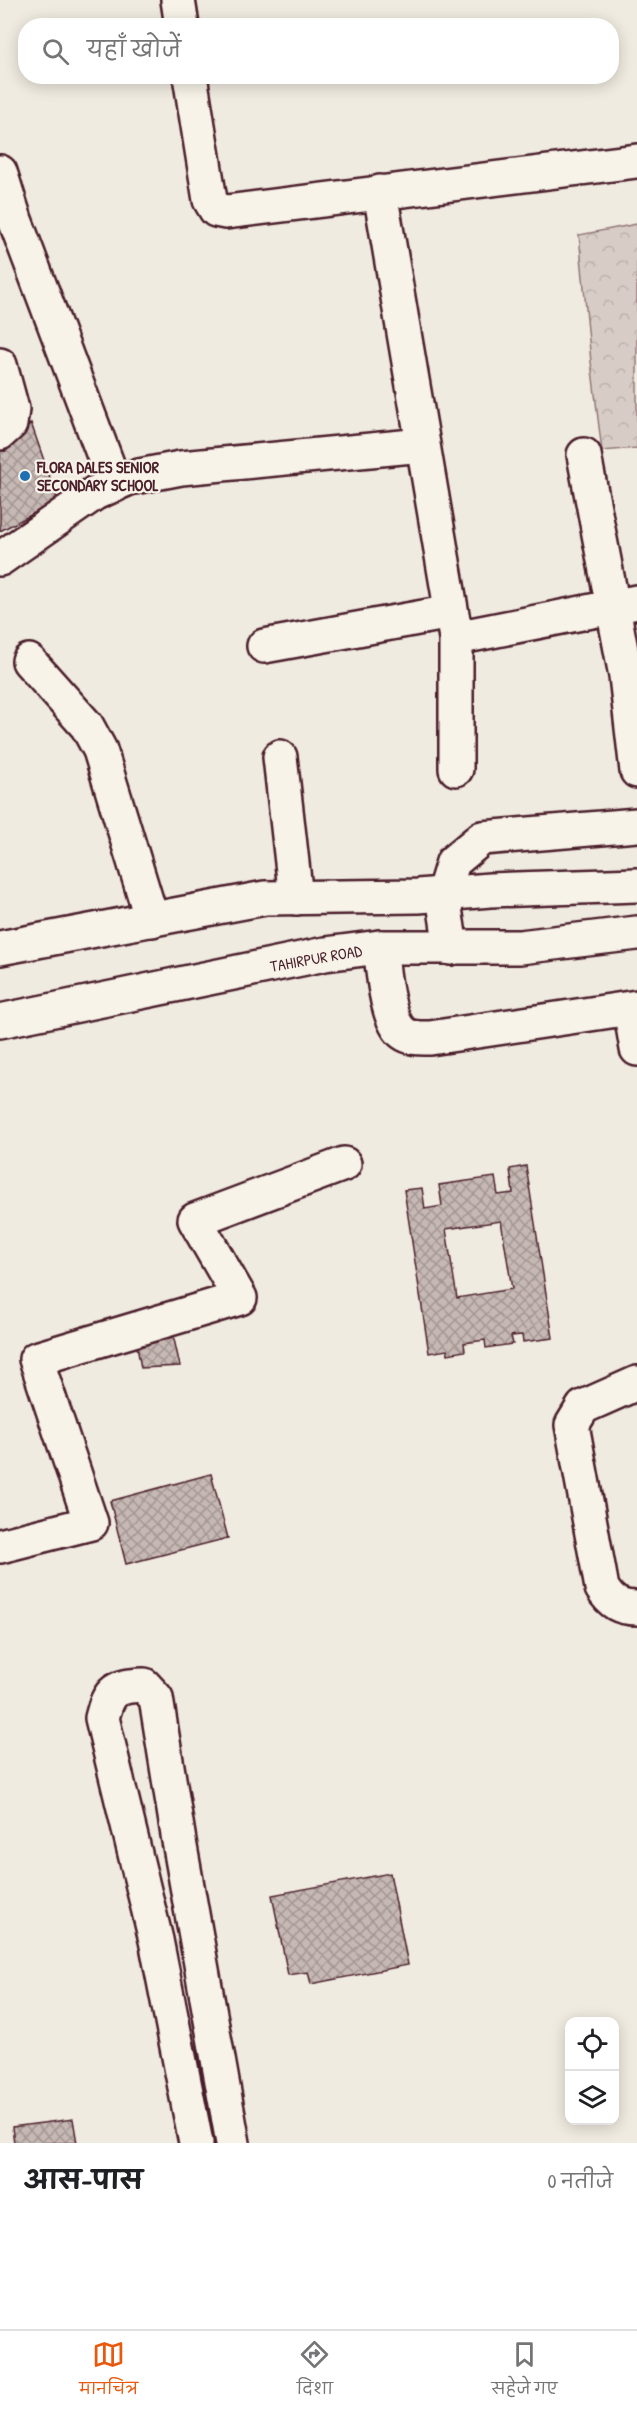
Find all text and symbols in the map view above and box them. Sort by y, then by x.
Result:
search box [18,18,619,84]
text: यहाँ खोजें [87,34,181,64]
icon: search [39,35,72,68]
place label: FLORA DALES SENIOR SECONDARY SCHOOL [36,456,160,496]
marker: FLORA DALES SENIOR SECONDARY SCHOOL [18,469,32,483]
street label: TAHIRPUR ROAD [268,939,364,977]
map controls [565,2017,619,2125]
button: locate [565,2017,619,2071]
button: layers [565,2071,619,2125]
text: आस-पास [24,2162,143,2197]
text: 0 नतीजे [548,2167,613,2194]
tab: मानचित्र [79,2338,138,2406]
tab: दिशा [297,2338,333,2406]
tab: सहेजे गए [492,2338,558,2406]

